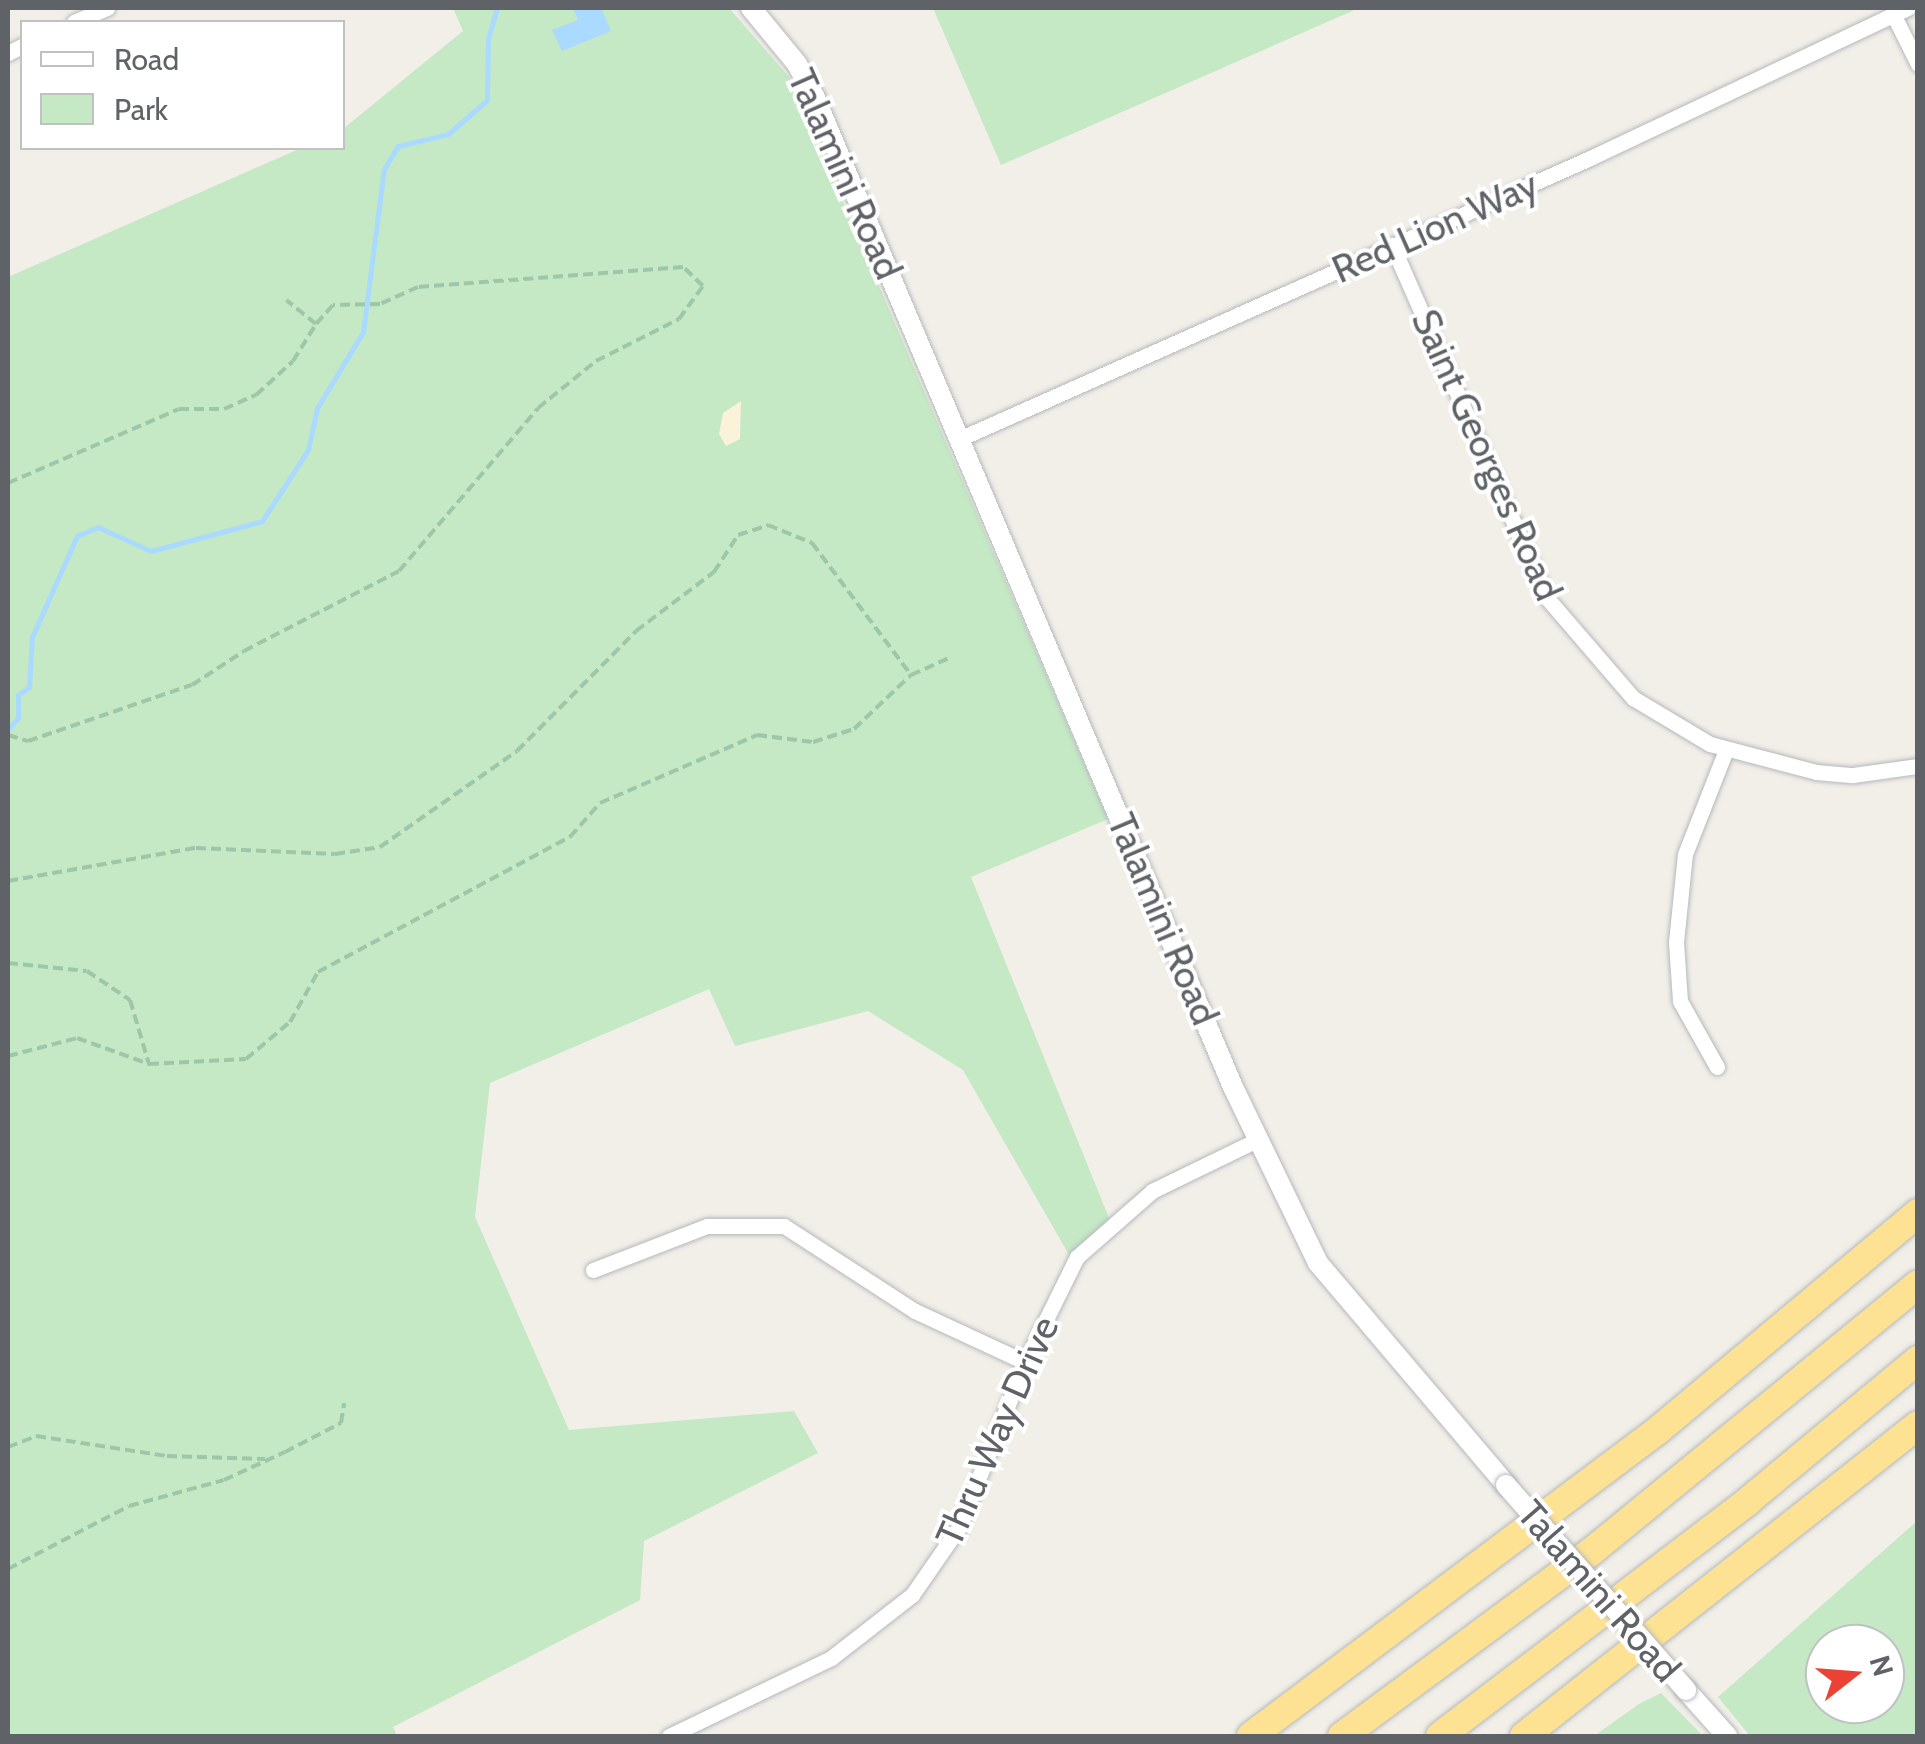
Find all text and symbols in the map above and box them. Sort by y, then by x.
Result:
legend [20,20,345,150]
text: Road [114,41,179,78]
street label: Talamini Road [778,62,912,286]
text: Park [114,91,168,128]
street label: Red Lion Way [1325,161,1545,293]
street label: Saint Georges Road [1402,303,1572,607]
street label: Talamini Road [1098,807,1228,1031]
street label: Thru Way Drive [926,1309,1068,1553]
street label: Talamini Road [1508,1491,1690,1691]
north arrow [1805,1624,1905,1724]
text: N [1863,1651,1901,1680]

